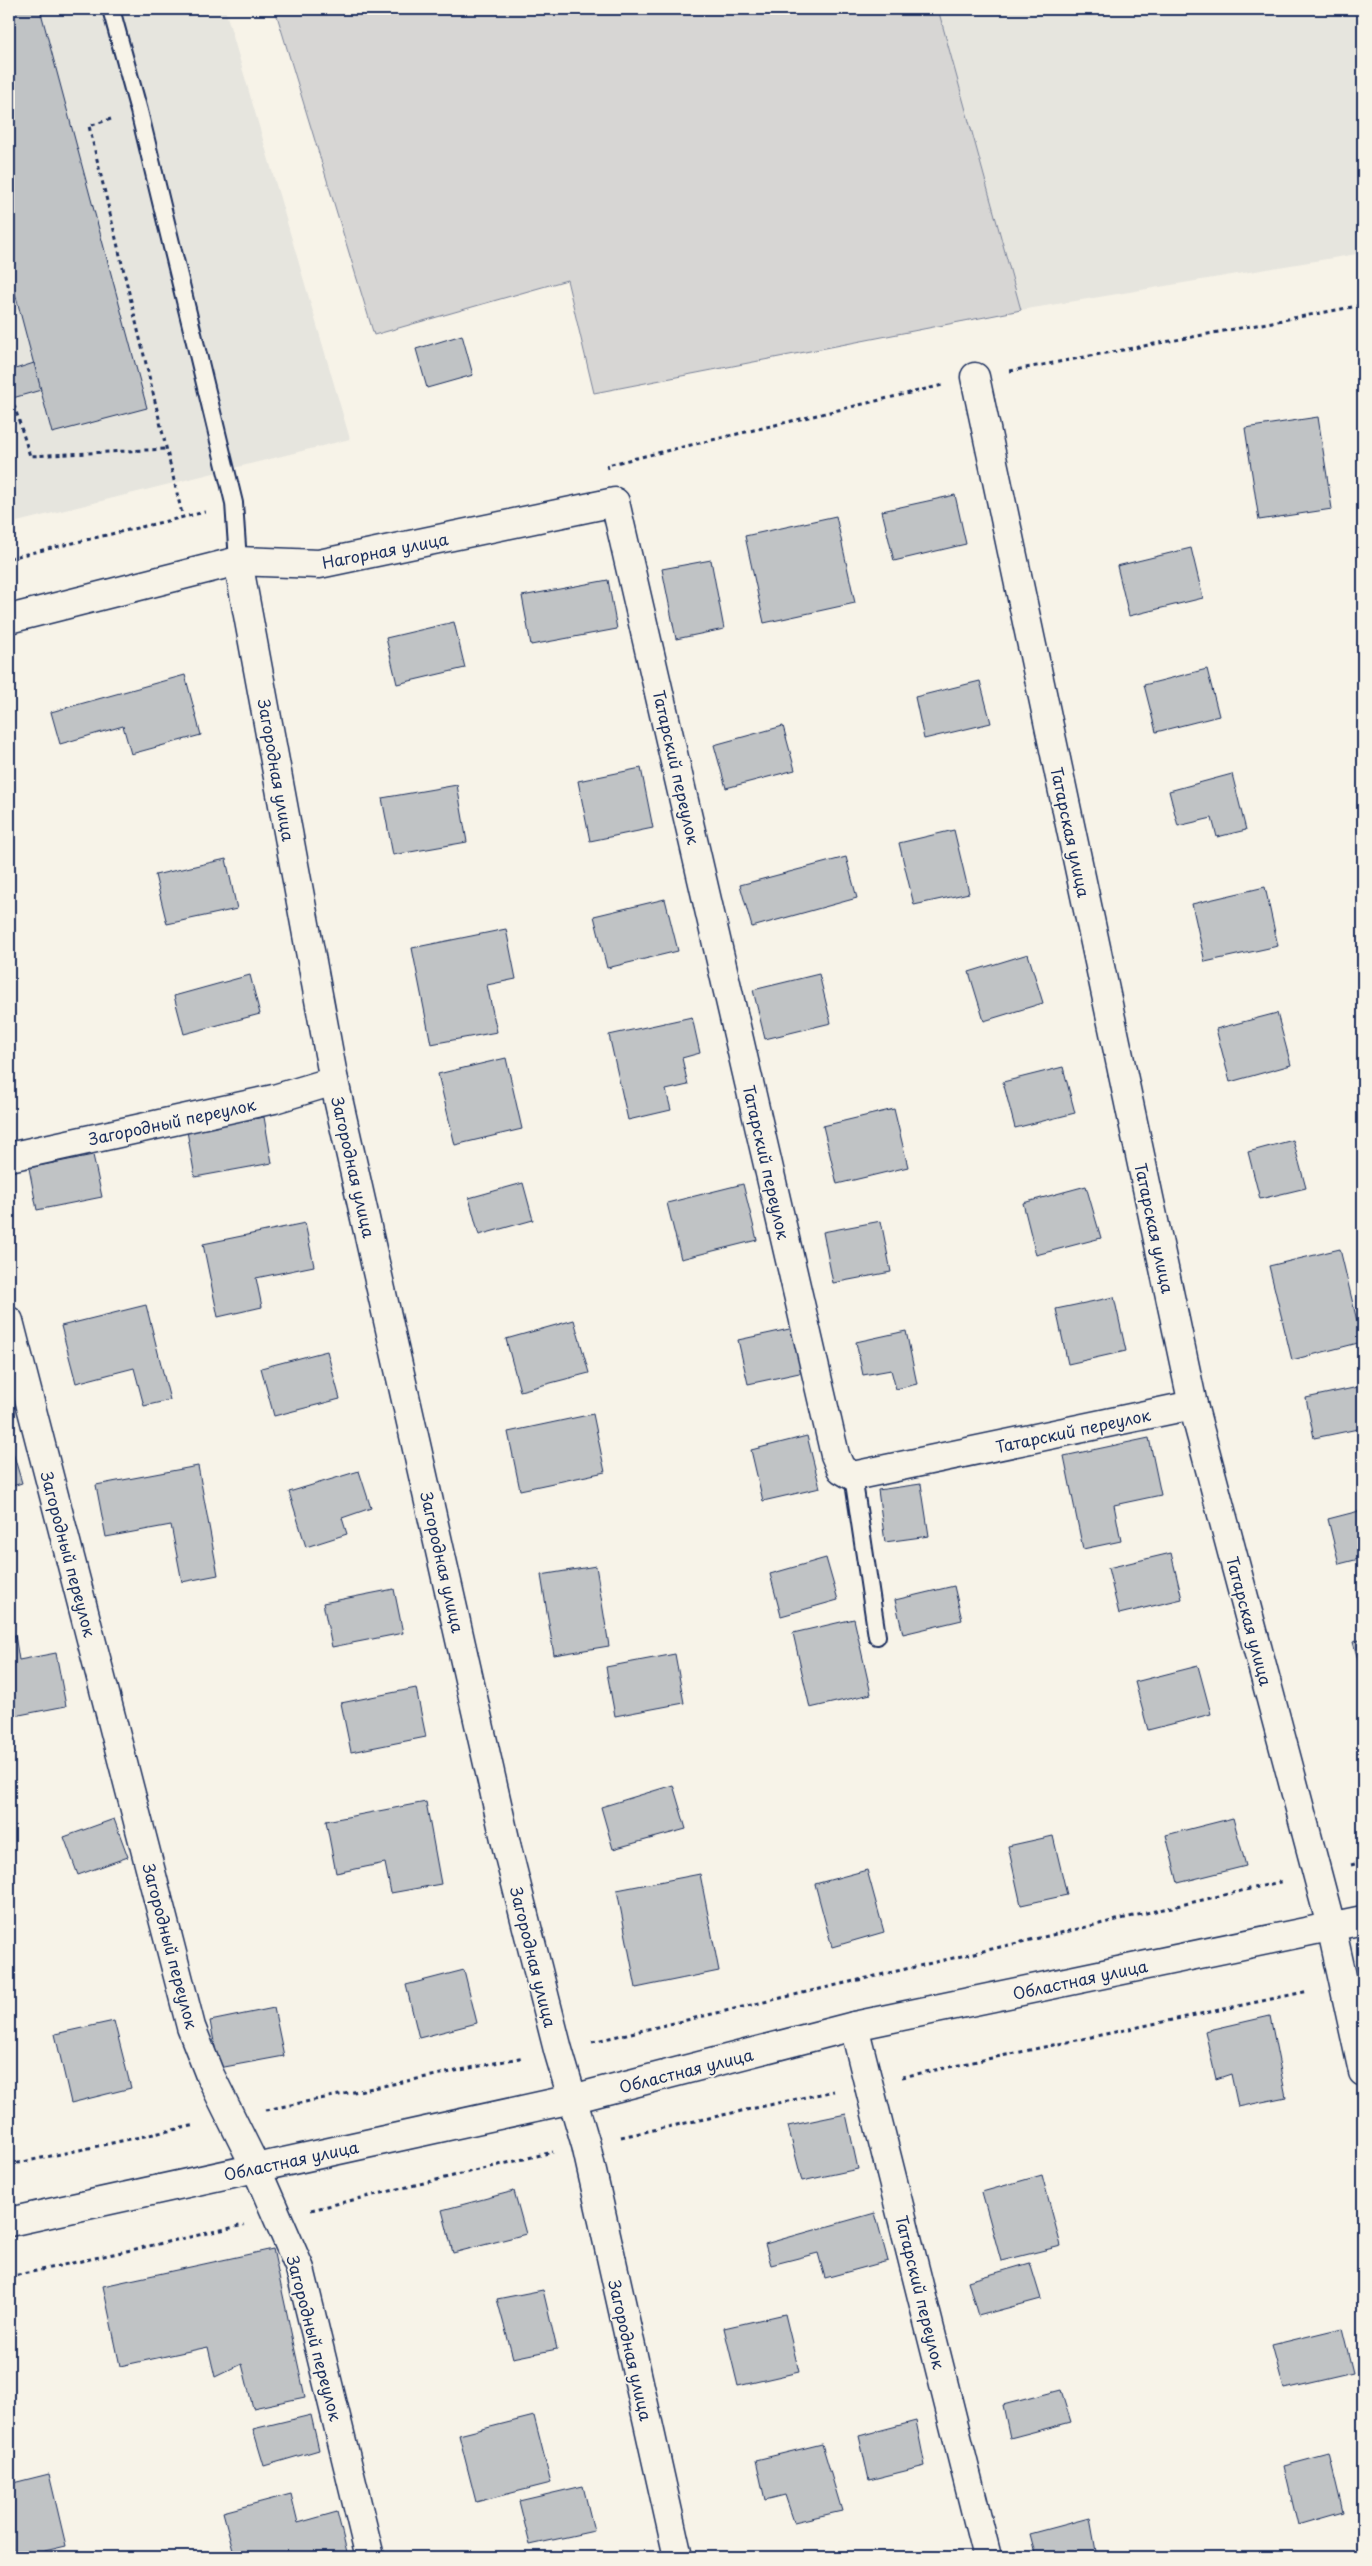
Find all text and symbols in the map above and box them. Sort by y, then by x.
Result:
street label: Нагорная улица [320,526,450,574]
street label: Татарский переулок [648,687,707,847]
street label: Загородная улица [253,697,301,843]
street label: Татарская улица [1045,764,1097,900]
street label: Татарский переулок [738,1082,797,1242]
street label: Загородный переулок [86,1091,258,1150]
street label: Загородная улица [326,1094,382,1240]
street label: Татарская улица [1129,1160,1181,1296]
street label: Татарский переулок [993,1402,1153,1458]
street label: Загородный переулок [35,1469,103,1640]
street label: Загородная улица [415,1489,471,1635]
street label: Татарская улица [1221,1554,1279,1688]
street label: Загородный переулок [137,1861,205,2032]
street label: Загородная улица [505,1884,563,2030]
street label: Областная улица [1010,1953,1150,2005]
street label: Областная улица [616,2042,756,2098]
street label: Областная улица [221,2134,361,2186]
street label: Татарский переулок [890,2213,952,2372]
street label: Загородный переулок [281,2253,349,2424]
street label: Загородная улица [603,2277,659,2423]

